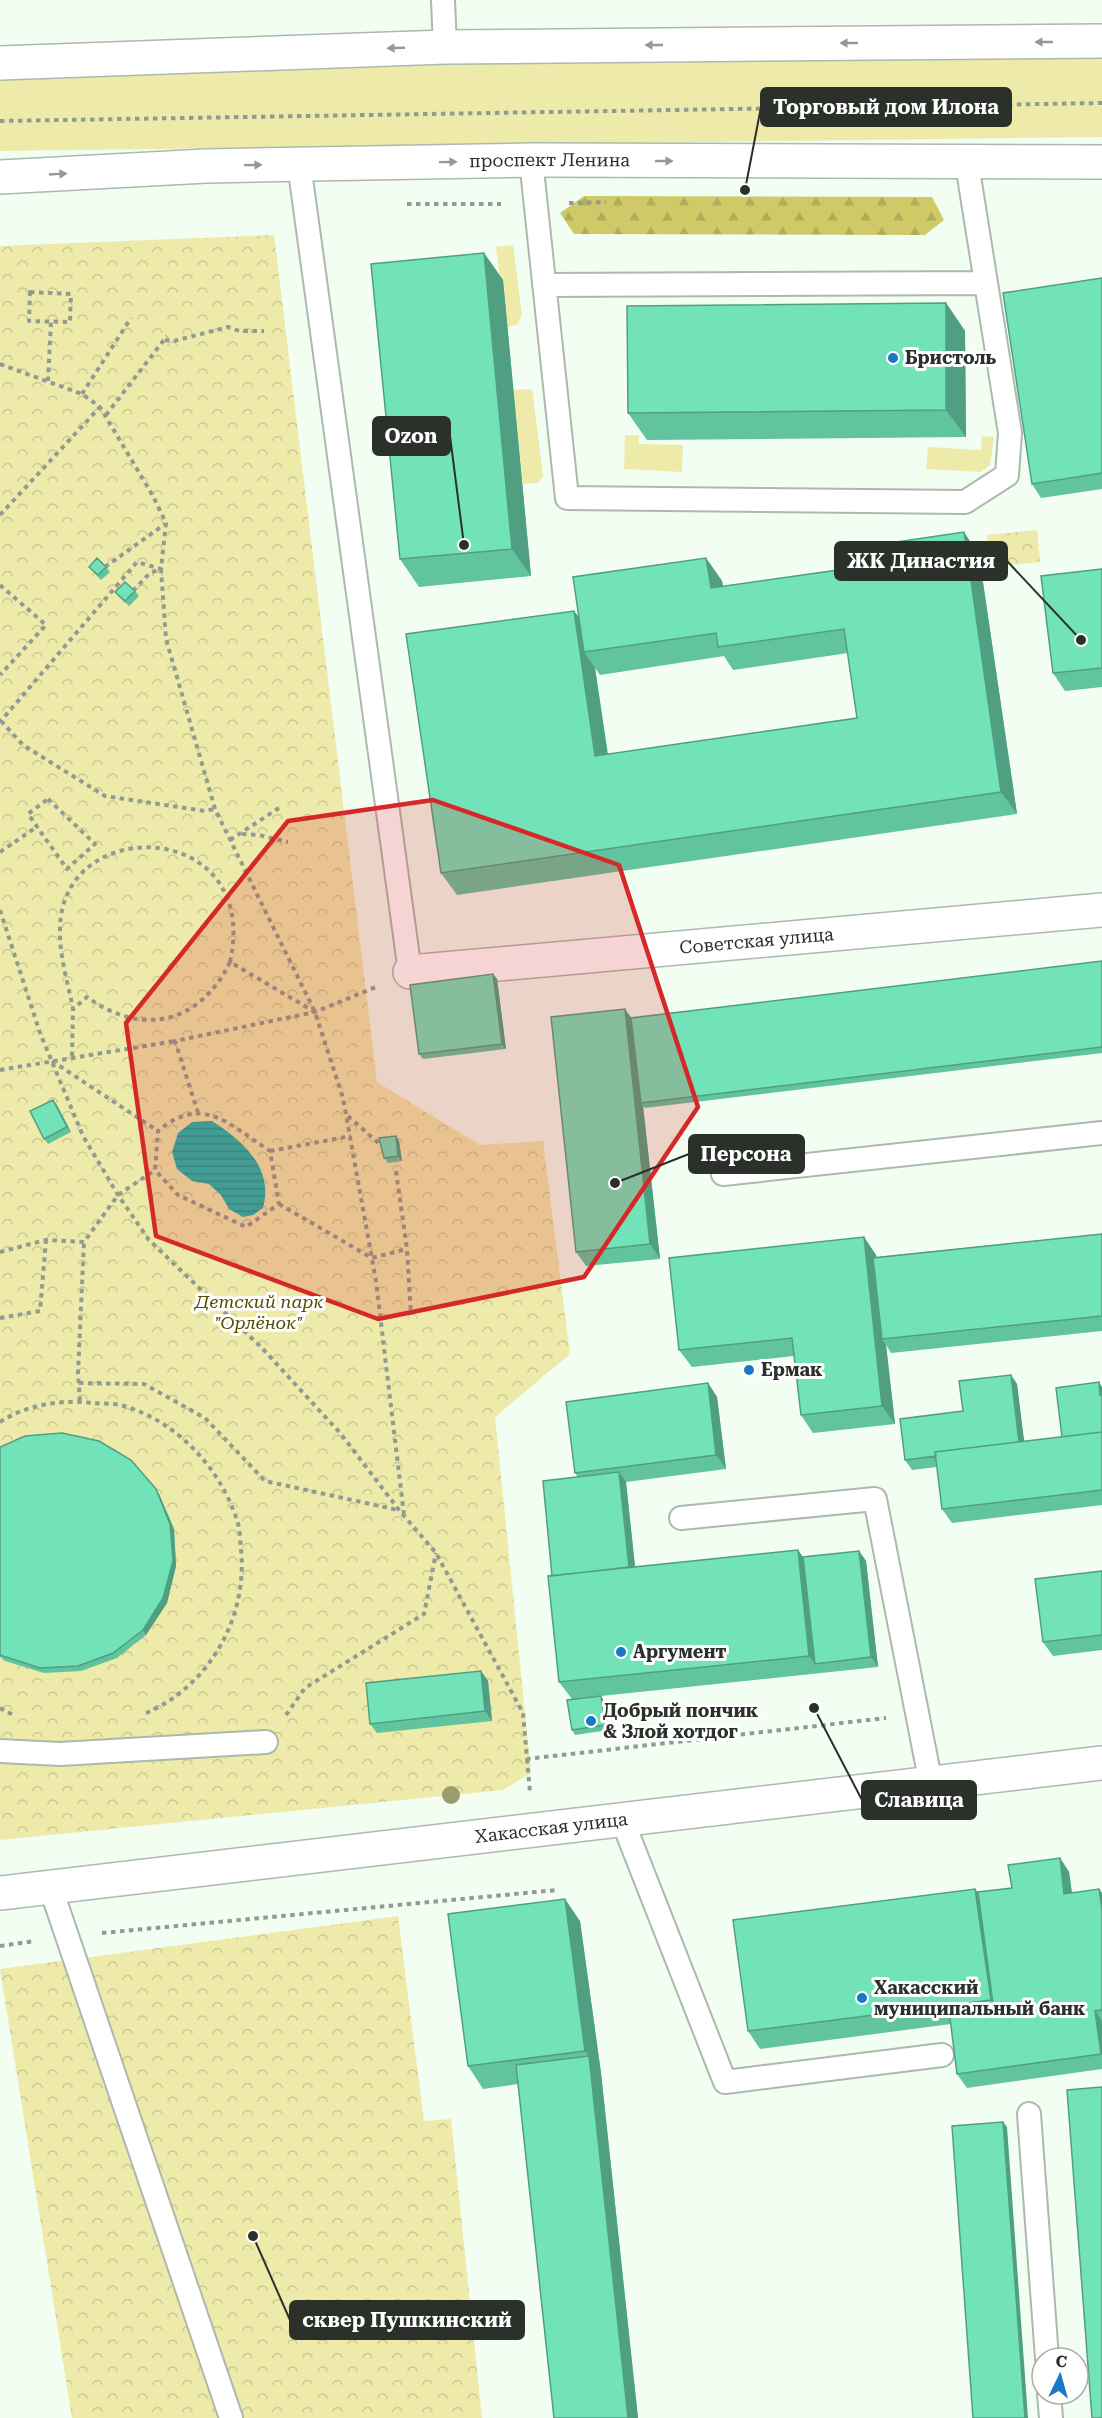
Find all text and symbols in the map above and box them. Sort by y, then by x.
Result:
one-way arrow [1034,37,1053,47]
one-way arrow [839,39,858,48]
one-way arrow [644,40,663,50]
one-way arrow [386,44,405,53]
callout: Торговый дом Илона [761,88,1011,126]
text: Торговый дом Илона [773,95,999,119]
street label: проспект Ленина [469,149,630,171]
one-way arrow [655,156,674,166]
one-way arrow [439,157,458,166]
one-way arrow [244,160,263,170]
one-way arrow [49,169,68,178]
place label: Бристоль [905,347,997,368]
marker: Бристоль [886,351,900,365]
callout: Ozon [373,417,450,455]
text: Ozon [385,424,438,448]
callout: ЖК Династия [835,542,1007,580]
text: ЖК Династия [847,549,995,573]
street label: Советская улица [679,923,835,958]
callout: Персона [689,1135,804,1173]
text: Персона [700,1142,792,1166]
park label: Детский парк "Орлёнок" [194,1291,323,1333]
place label: Ермак [761,1359,823,1380]
marker: Ермак [742,1363,756,1377]
place label: Аргумент [633,1641,727,1662]
marker: Аргумент [614,1645,628,1659]
place label: Добрый пончик & Злой хотдог [603,1700,759,1742]
marker: Добрый пончик & Злой хотдог [584,1714,598,1728]
callout: Славица [862,1781,976,1819]
text: Славица [874,1788,964,1812]
street label: Хакасская улица [474,1808,629,1847]
place label: Хакасский муниципальный банк [874,1977,1086,2019]
marker: Хакасский муниципальный банк [855,1991,869,2005]
callout: сквер Пушкинский [290,2301,524,2339]
text: сквер Пушкинский [302,2308,512,2332]
north arrow [1030,2346,1090,2406]
text: С [1055,2352,1068,2372]

